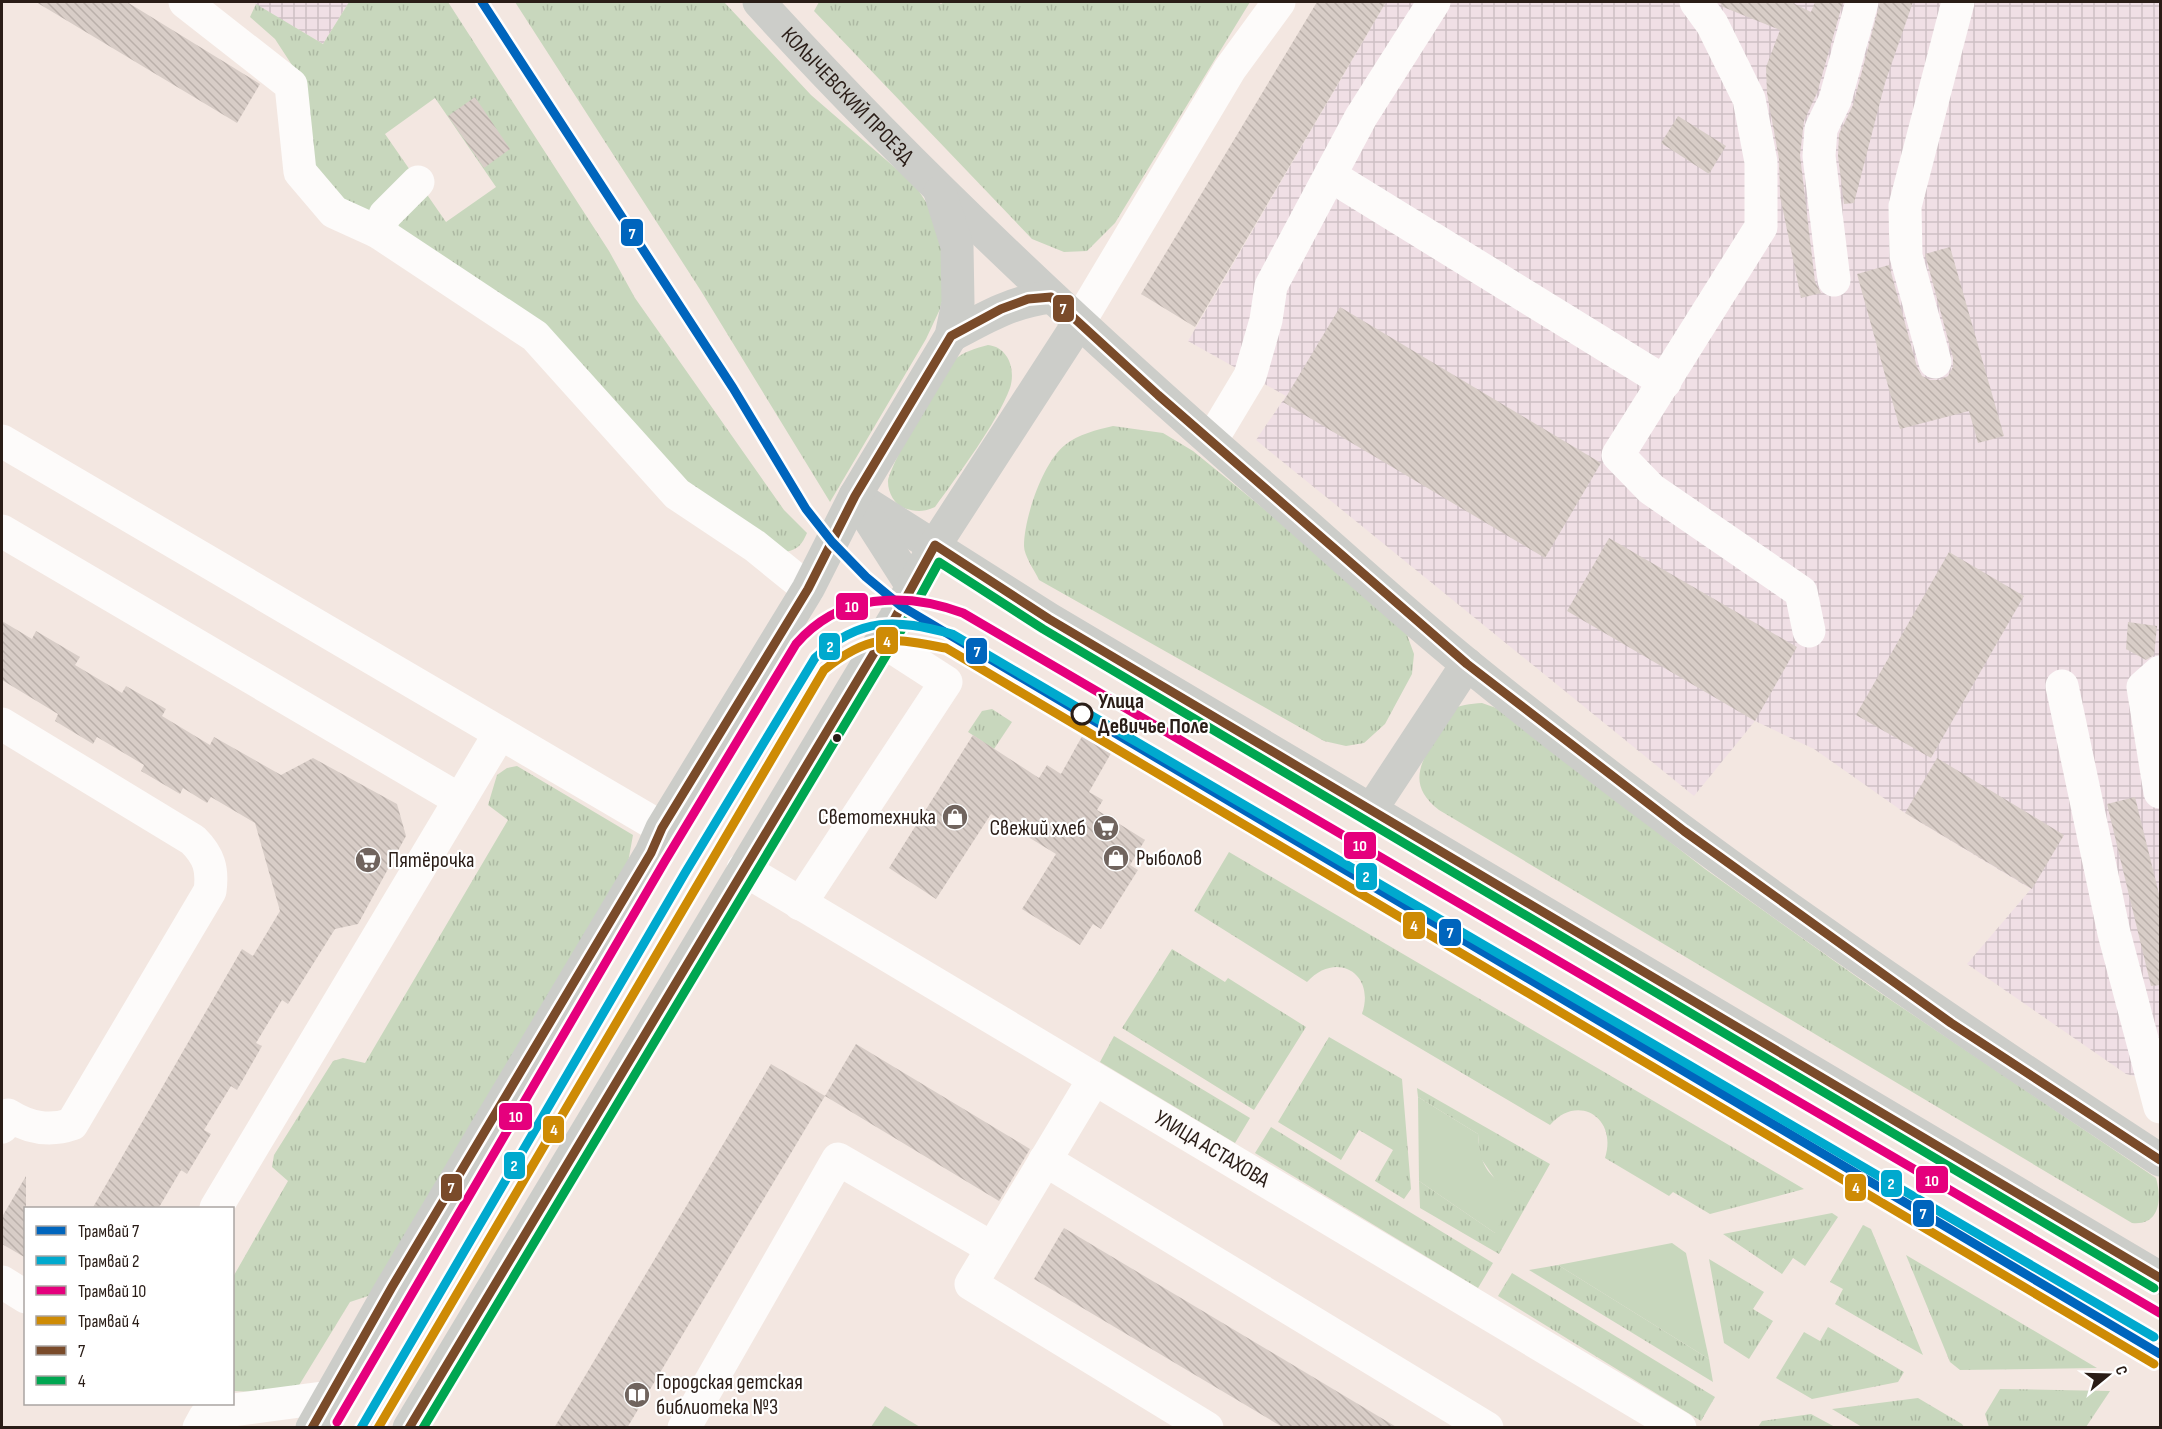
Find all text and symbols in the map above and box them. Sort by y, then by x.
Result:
street label: КОЛЫЧЕВСКИЙ ПРОЕЗД [775,21,920,170]
line badge: 7 [620,218,644,247]
text: 7 [629,225,636,244]
line badge: 7 [1052,294,1075,323]
text: 7 [1060,300,1067,319]
line badge: 10 [835,592,869,621]
text: 10 [845,598,859,617]
line badge: 4 [875,626,899,655]
line badge: 2 [818,632,841,661]
text: 4 [883,633,891,652]
line badge: 7 [965,637,988,665]
text: 2 [826,638,834,657]
text: 7 [974,643,981,662]
place label: Улица Девичье Поле [1098,688,1209,740]
marker: Улица Девичье Поле [1071,703,1093,725]
unlabelled marker [831,732,843,744]
shop icon: Светотехника [940,802,970,832]
place label: Светотехника [818,804,936,831]
supermarket icon: Свежий хлеб [1091,813,1121,843]
place label: Свежий хлеб [989,815,1086,842]
line badge: 10 [1343,831,1377,860]
text: 10 [1353,837,1367,856]
shop icon: Рыболов [1101,843,1131,873]
supermarket icon: Пятёрочка [353,845,383,875]
place label: Рыболов [1136,845,1202,872]
place label: Пятёрочка [388,847,475,874]
line badge: 2 [1355,862,1378,891]
text: 2 [1362,868,1370,887]
line badge: 4 [1402,911,1426,940]
text: 4 [1410,917,1418,936]
line badge: 7 [1438,918,1462,947]
text: 7 [1447,924,1454,943]
line badge: 10 [498,1102,533,1131]
street label: УЛИЦА АСТАХОВА [1149,1104,1275,1194]
text: 10 [509,1108,523,1127]
line badge: 4 [542,1115,565,1144]
text: 4 [550,1121,558,1140]
line badge: 2 [503,1151,526,1180]
text: 2 [510,1157,518,1176]
line badge: 10 [1915,1165,1949,1194]
line badge: 2 [1880,1169,1903,1198]
text: 10 [1925,1172,1939,1191]
line badge: 7 [440,1173,463,1202]
line badge: 4 [1844,1173,1867,1202]
text: 2 [1887,1175,1895,1194]
text: 7 [448,1179,455,1198]
text: 4 [1852,1179,1860,1198]
line badge: 7 [1912,1199,1935,1228]
text: 7 [1920,1205,1927,1224]
legend [24,1207,234,1405]
text: Трамвай 7 [78,1221,140,1242]
text: Трамвай 2 [78,1251,139,1272]
text: Трамвай 10 [78,1281,146,1302]
text: Трамвай 4 [78,1311,140,1332]
text: 7 [78,1341,86,1362]
north arrow [2078,1345,2138,1405]
text: С [2110,1364,2131,1378]
place label: Городская детская библиотека №3 [656,1369,803,1421]
text: 4 [78,1371,86,1392]
library icon: Городская детская библиотека №3 [622,1380,652,1410]

